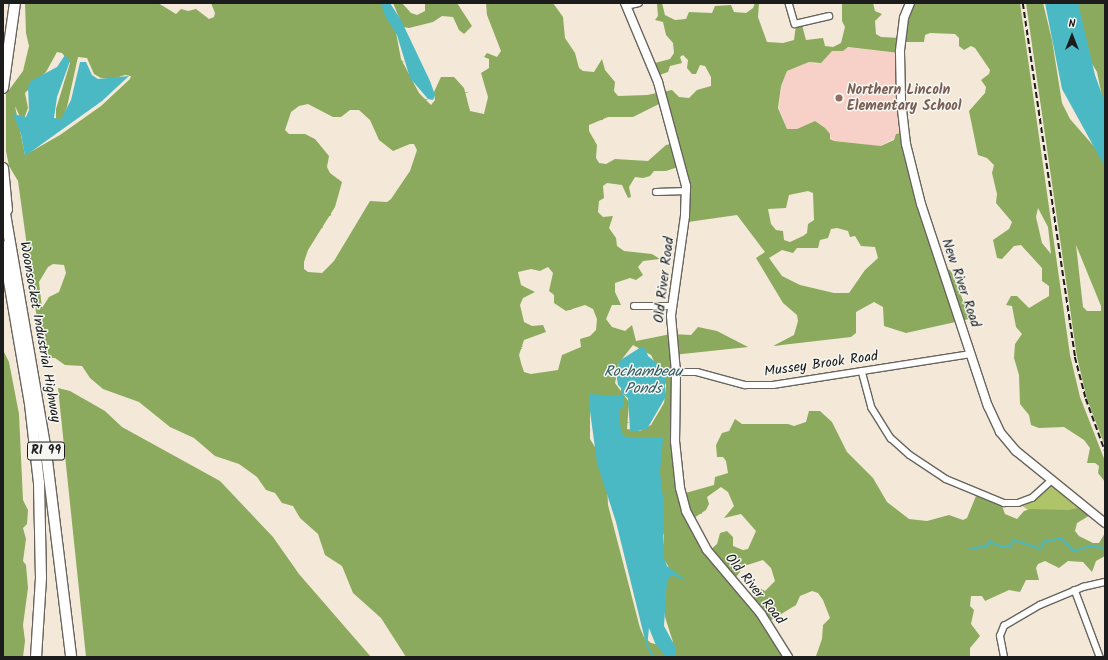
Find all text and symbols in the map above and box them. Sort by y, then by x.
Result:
text: N [1069,15,1075,33]
north arrow [1052,16,1092,56]
place label: Northern Lincoln Elementary School [847,82,961,114]
marker: Northern Lincoln Elementary School [834,93,844,103]
street label: Old River Road [650,236,678,324]
street label: New River Road [938,236,984,330]
street label: Woonsocket Industrial Highway [16,240,64,424]
street label: Mussey Brook Road [763,348,879,380]
water label: Rochambeau Ponds [604,363,682,398]
road number: RI 99 [27,440,65,462]
street label: Old River Road [721,550,789,628]

